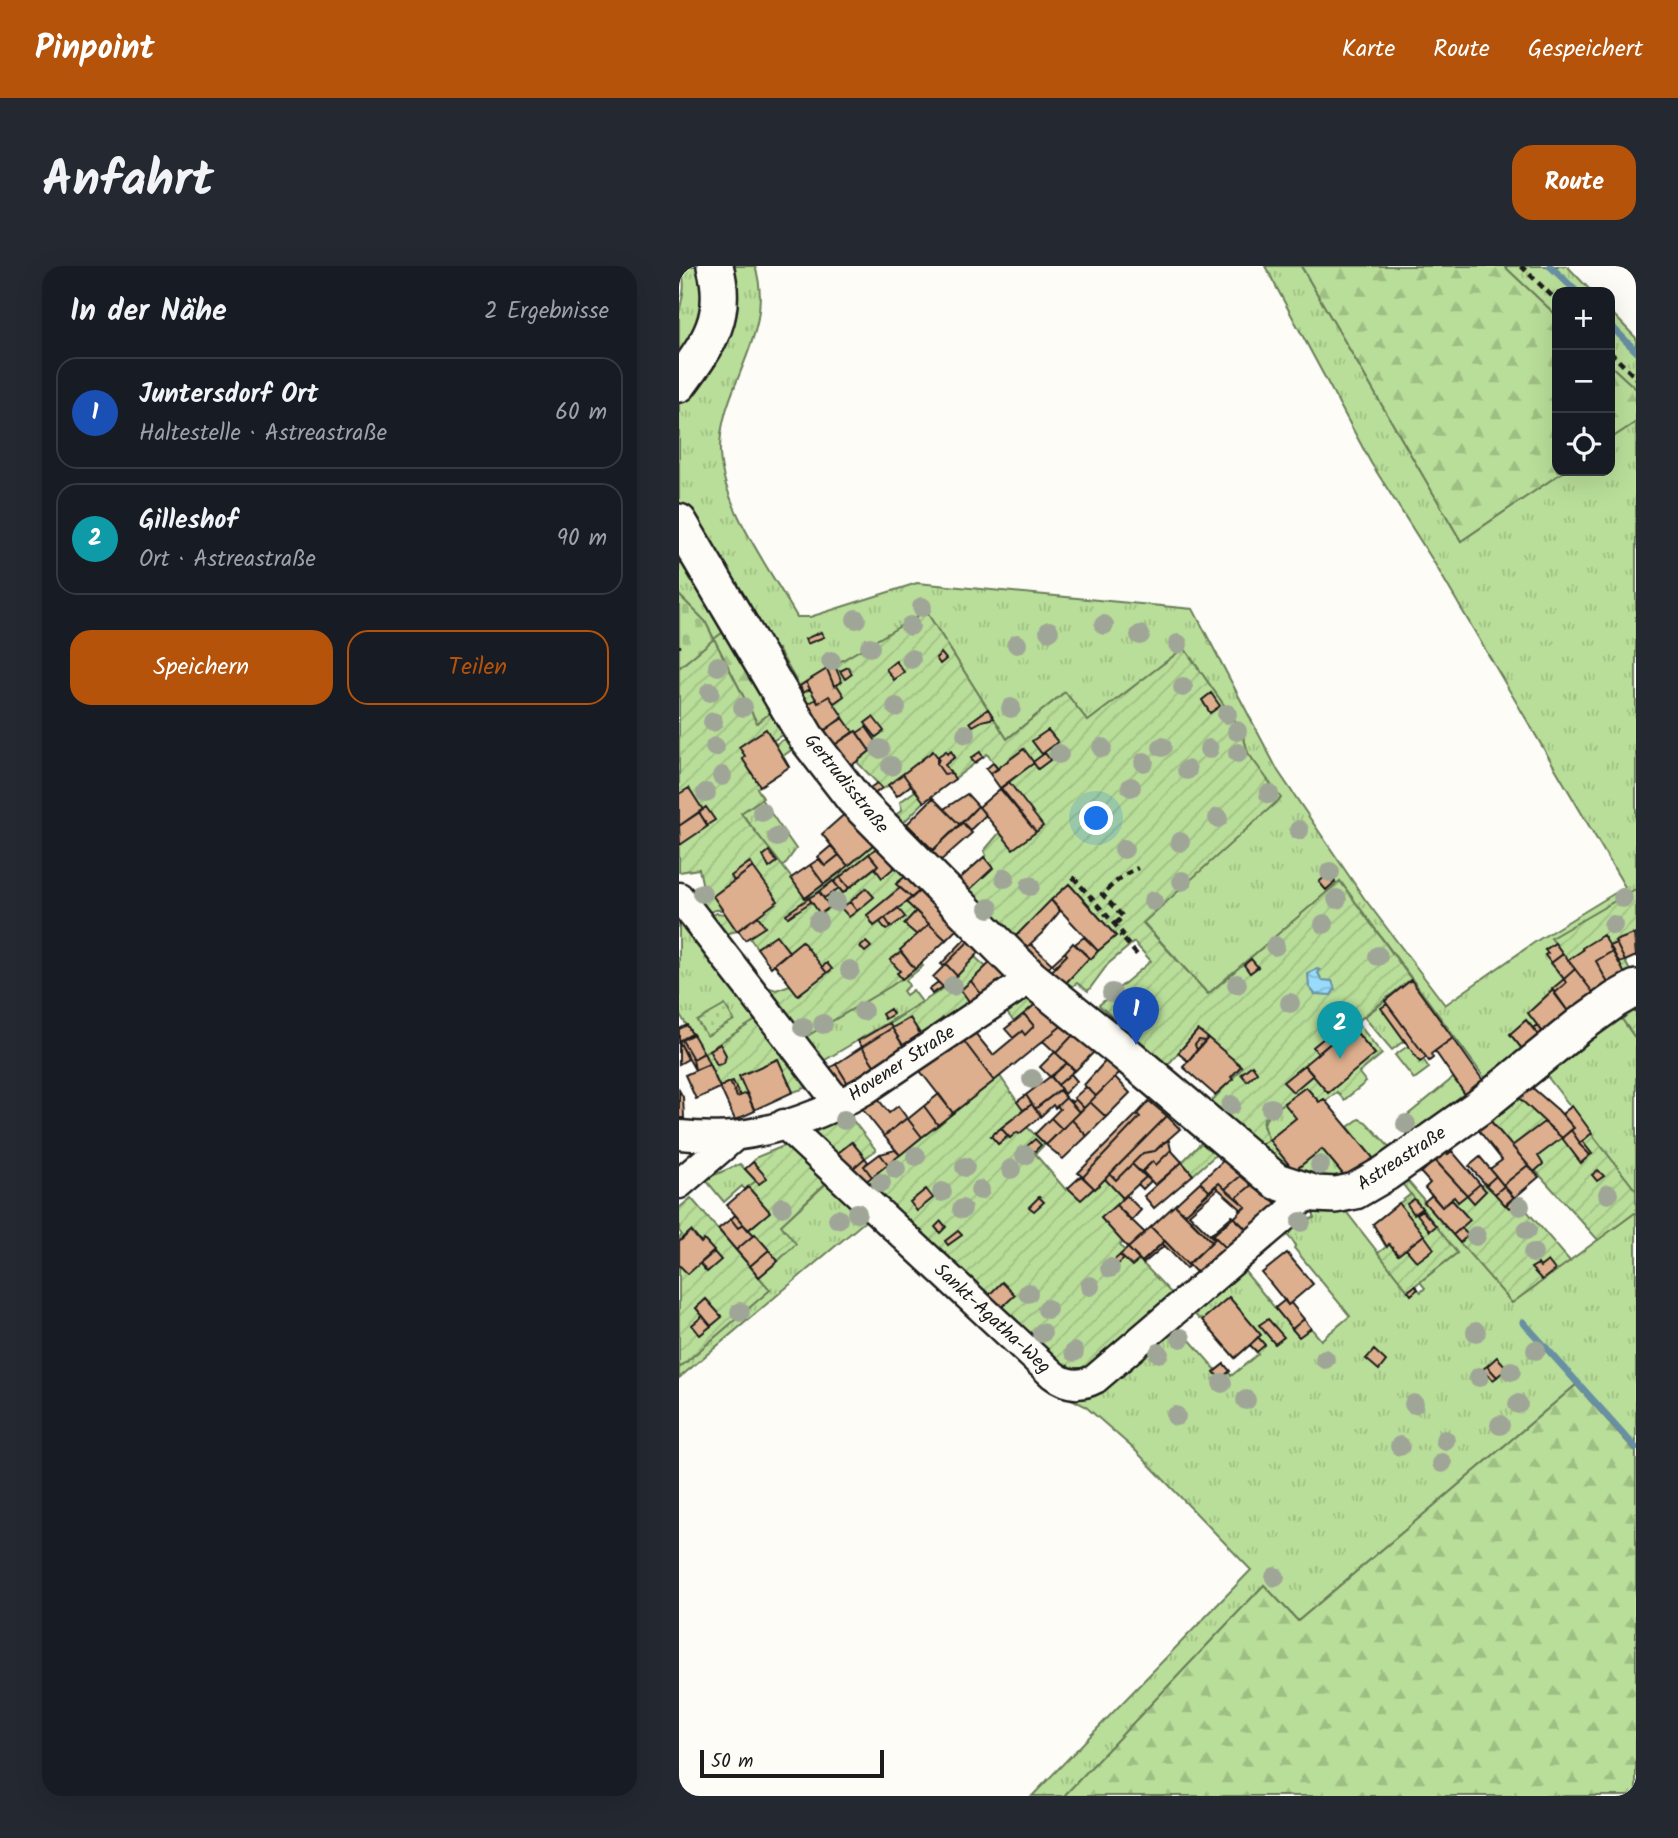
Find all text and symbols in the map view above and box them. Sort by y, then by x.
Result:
text: Pinpoint [35,23,155,76]
text: Karte [1342,30,1395,69]
text: Route [1433,30,1490,69]
text: Gespeichert [1528,30,1643,69]
text: Anfahrt [42,143,214,221]
button: Route [1512,145,1636,220]
map controls [1552,287,1615,476]
button: + [1552,287,1615,350]
text: In der Nähe [70,288,227,336]
text: 2 Ergebnisse [484,294,609,330]
button: − [1552,350,1615,413]
text: Juntersdorf Ort [139,374,318,416]
text: 1 [92,395,98,431]
text: 60 m [555,395,607,431]
button: locate [1552,413,1615,476]
text: Haltestelle · Astreastraße [139,416,387,452]
text: Gilleshof [139,500,238,542]
text: 2 [88,521,102,557]
text: 90 m [557,521,607,557]
text: Ort · Astreastraße [139,542,316,578]
button: Speichern [70,630,333,705]
button: Teilen [347,630,609,705]
street label: Gertrudisstraße [796,727,896,841]
your location [1079,801,1113,835]
pin: 1 [1113,987,1159,1045]
pin: 2 [1317,1001,1363,1059]
street label: Hovener Straße [842,1018,962,1110]
street label: Astreastraße [1351,1119,1453,1199]
street label: Sankt-Agatha-Weg [926,1256,1058,1382]
scale bar [700,1747,884,1779]
text: 50 m [711,1747,753,1777]

